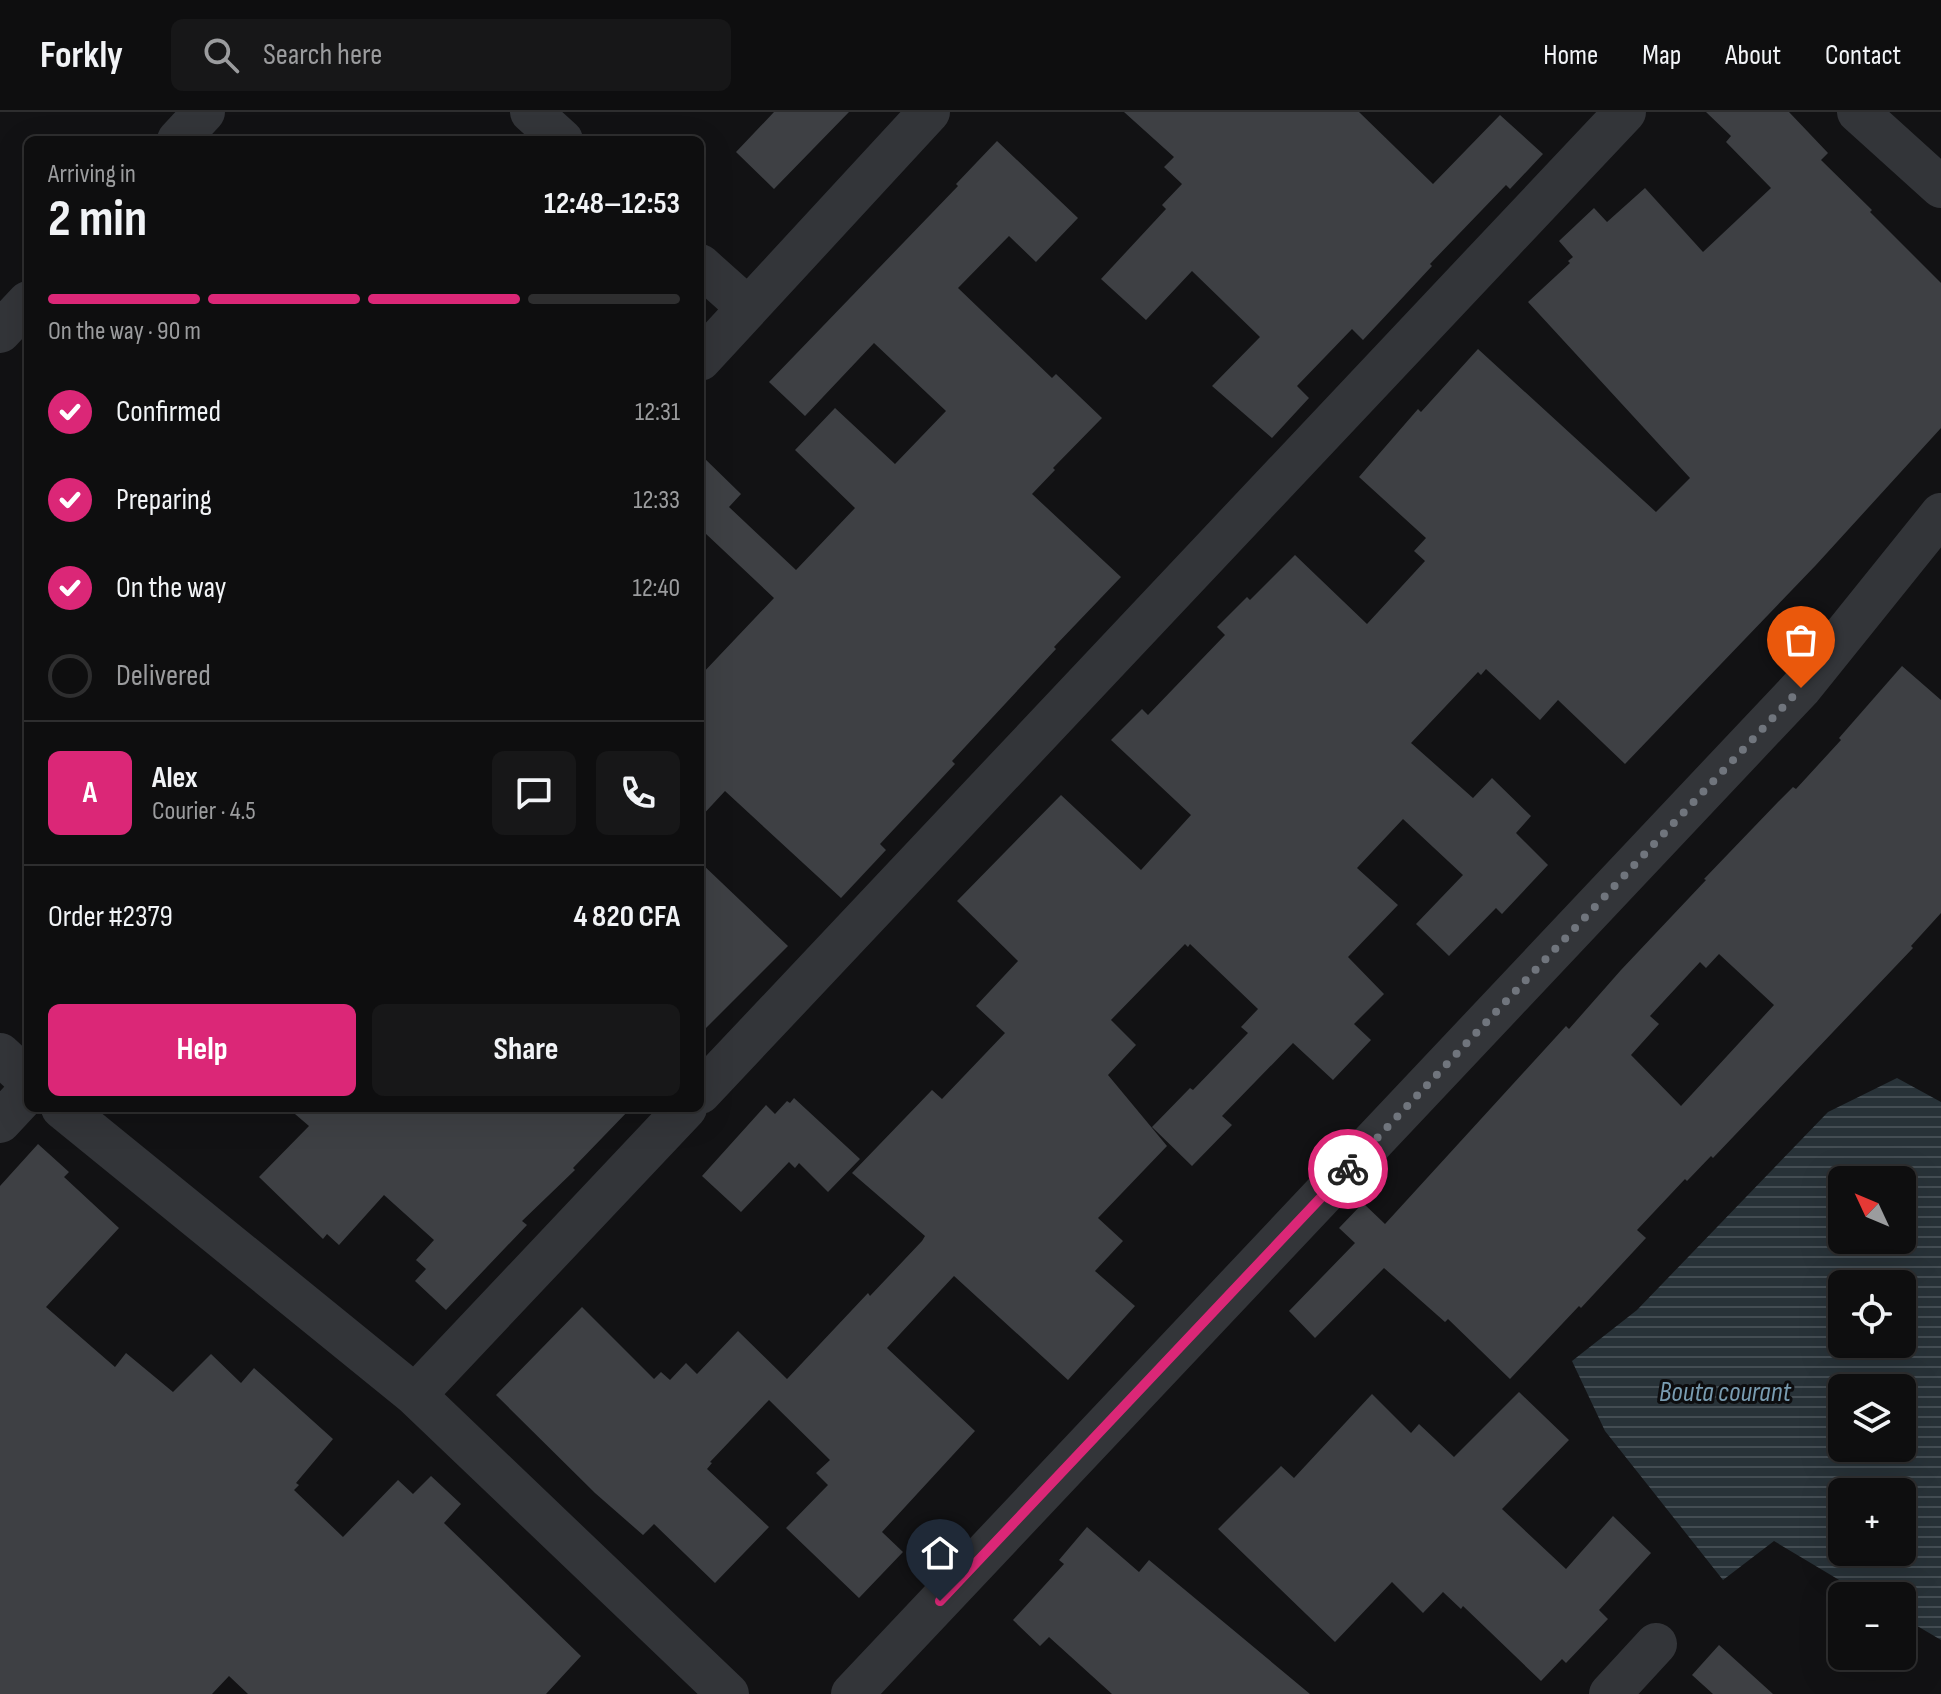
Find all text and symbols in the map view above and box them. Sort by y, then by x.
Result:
search box [171,19,731,91]
text: Forkly [40,33,123,78]
icon: search [199,33,243,77]
text: Search here [263,37,382,73]
text: Home [1543,39,1598,72]
text: Map [1642,39,1681,72]
text: About [1725,39,1781,72]
text: Contact [1825,39,1901,72]
text: Arriving in [48,159,136,190]
text: 12:48–12:53 [544,186,680,222]
text: 2 min [48,188,147,251]
text: On the way · 90 m [48,316,201,347]
icon: check [48,390,92,434]
text: Confirmed [116,394,221,430]
text: 12:31 [635,397,680,428]
icon: check [48,478,92,522]
text: Preparing [116,482,212,518]
text: 12:33 [633,485,680,516]
icon: check [48,566,92,610]
text: On the way [116,570,226,606]
text: 12:40 [633,573,680,604]
pin [1767,606,1835,688]
icon: bag [1779,618,1823,662]
text: Delivered [116,658,211,694]
button: chat [492,751,576,835]
button: phone [596,751,680,835]
text: Alex [152,760,198,796]
text: A [83,775,97,811]
text: Courier · 4.5 [152,796,256,827]
text: Order #2379 [48,899,173,935]
text: 4 820 CFA [573,899,680,935]
button: Help [48,1004,356,1096]
button: Share [372,1004,680,1096]
courier [1308,1129,1388,1209]
icon: bike [1326,1147,1370,1191]
north arrow [1828,1166,1916,1254]
map controls [1828,1166,1916,1670]
button: locate [1828,1270,1916,1358]
button: layers [1828,1374,1916,1462]
water label: Bouta courant [1659,1376,1792,1409]
button: + [1828,1478,1916,1566]
pin [906,1519,974,1601]
icon: home [918,1531,962,1575]
button: − [1828,1582,1916,1670]

